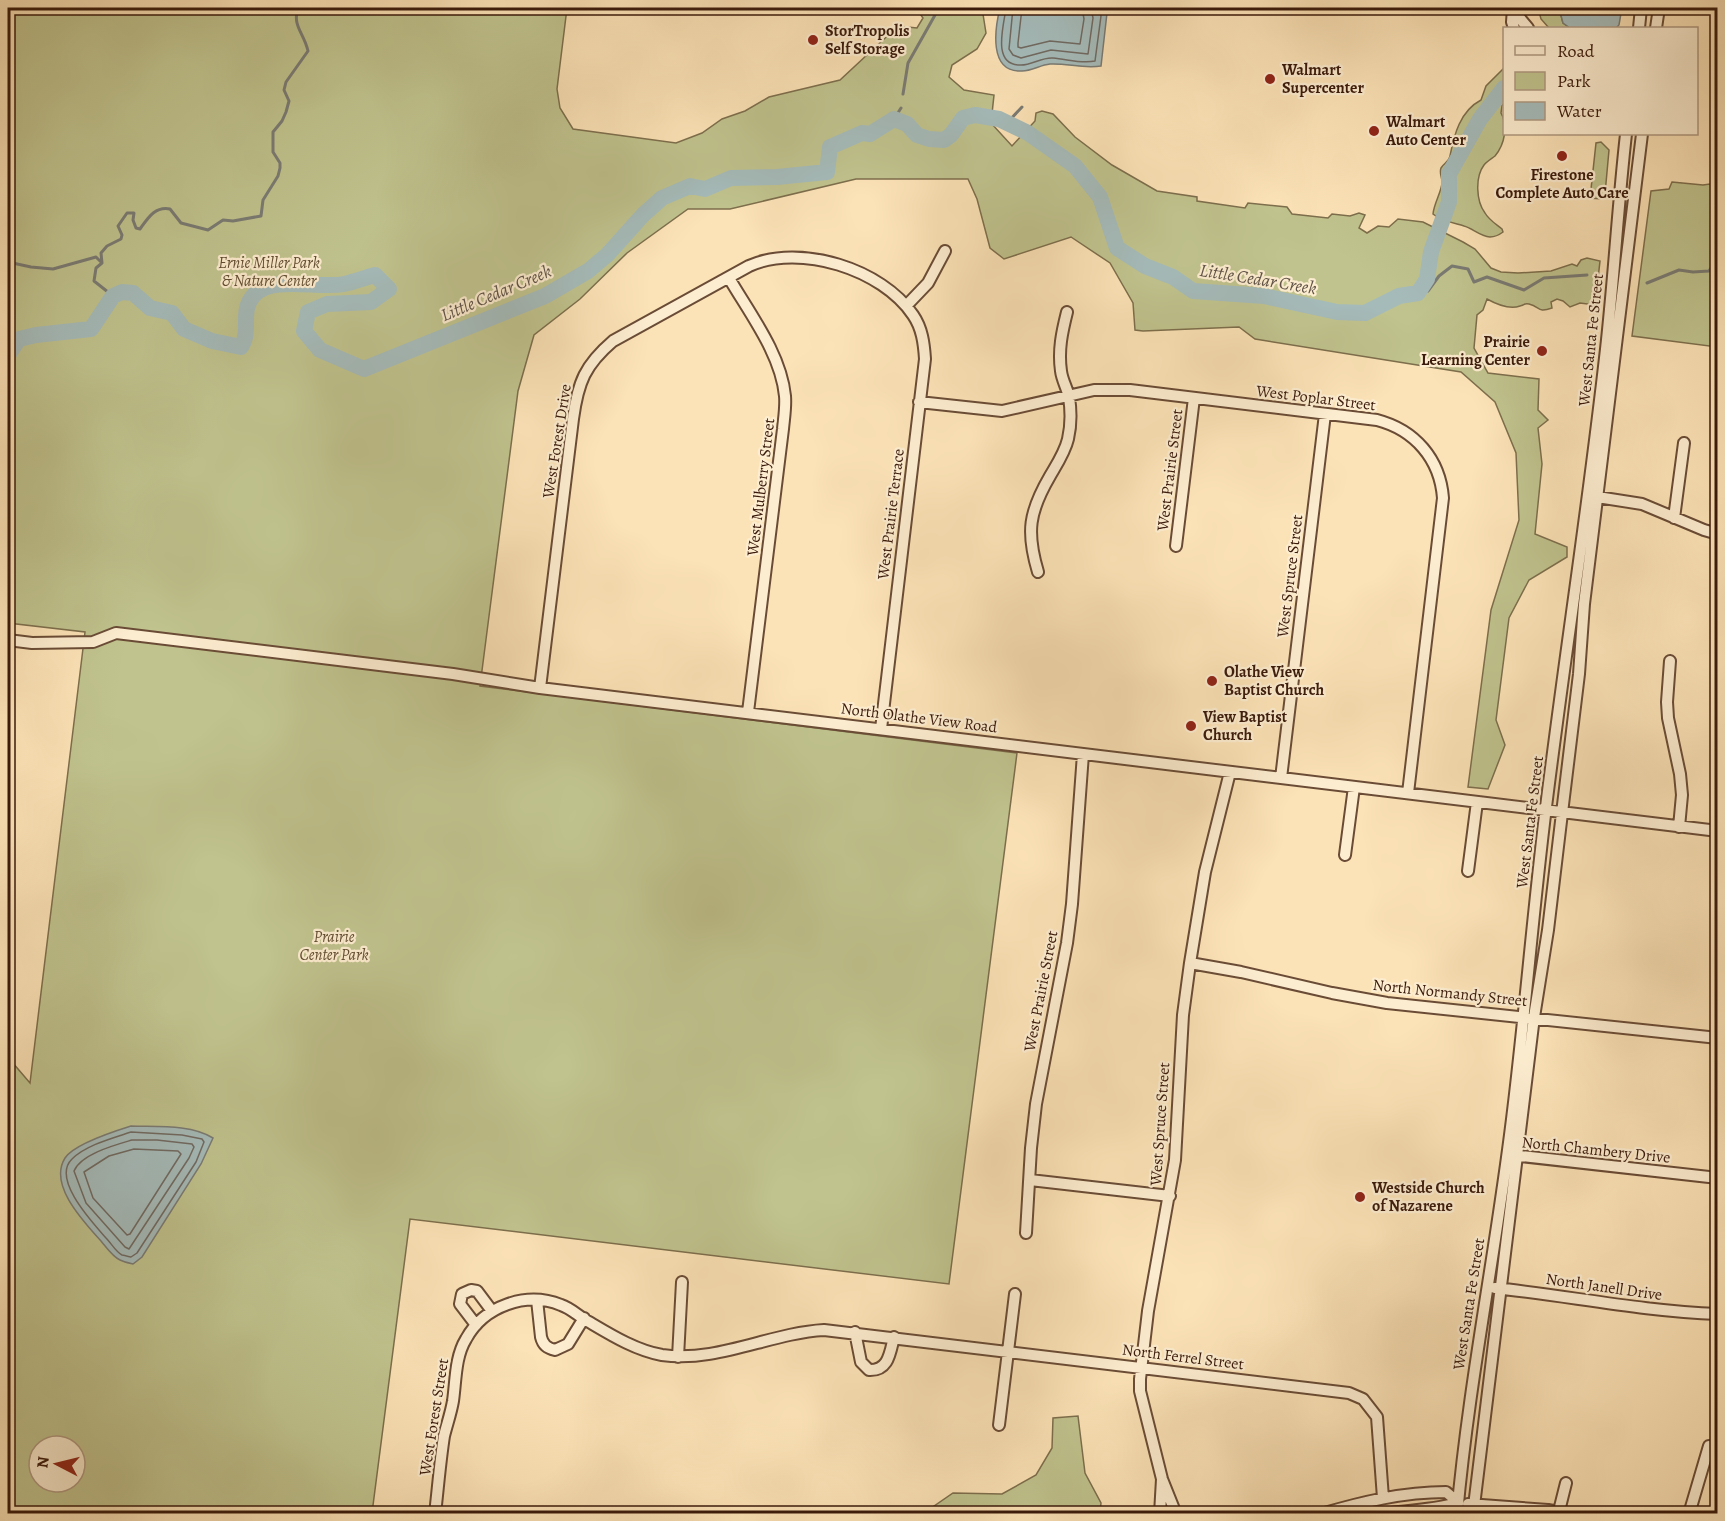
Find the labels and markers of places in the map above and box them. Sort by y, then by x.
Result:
place label: StorTropolis Self Storage [825,20,910,60]
marker: StorTropolis Self Storage [806,33,820,47]
place label: Walmart Supercenter [1281,59,1365,99]
marker: Walmart Supercenter [1263,72,1277,86]
place label: Walmart Auto Center [1385,111,1466,151]
marker: Walmart Auto Center [1367,124,1381,138]
marker: Firestone Complete Auto Care [1555,149,1569,163]
place label: Firestone Complete Auto Care [1495,164,1629,204]
place label: Prairie Learning Center [1421,331,1530,371]
marker: Prairie Learning Center [1535,344,1549,358]
place label: Olathe View Baptist Church [1224,661,1325,701]
marker: Olathe View Baptist Church [1205,674,1219,688]
place label: View Baptist Church [1202,706,1288,746]
marker: View Baptist Church [1184,719,1198,733]
place label: Westside Church of Nazarene [1371,1177,1485,1217]
marker: Westside Church of Nazarene [1353,1190,1367,1204]

